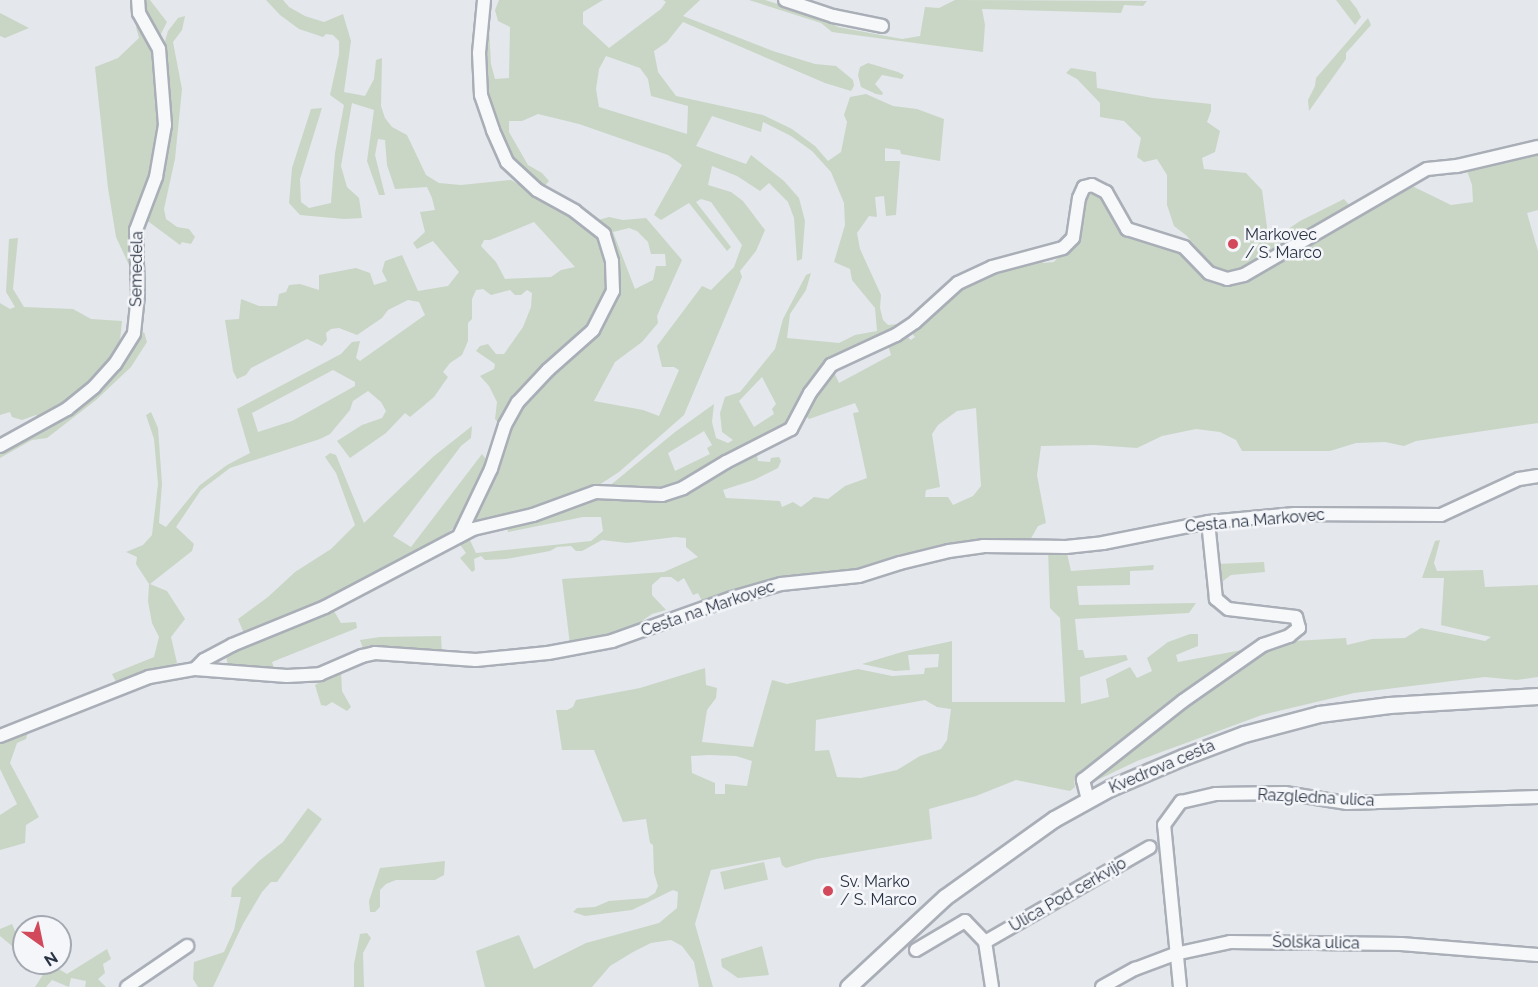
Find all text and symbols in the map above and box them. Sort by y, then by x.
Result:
place label: Markovec / S. Marco [1245,225,1322,263]
street label: Semedela [127,231,147,307]
marker: Markovec / S. Marco [1226,237,1240,251]
street label: Cesta na Markovec [1184,505,1326,537]
street label: Cesta na Markovec [639,577,777,641]
street label: Kvedrova cesta [1106,736,1218,798]
street label: Razgledna ulica [1257,785,1375,811]
street label: Ulica Pod cerkvijo [1006,854,1130,936]
place label: Sv. Marko / S. Marco [840,872,917,910]
marker: Sv. Marko / S. Marco [821,884,835,898]
north arrow [12,915,72,975]
street label: Šolska ulica [1272,933,1360,953]
text: N [41,948,61,970]

